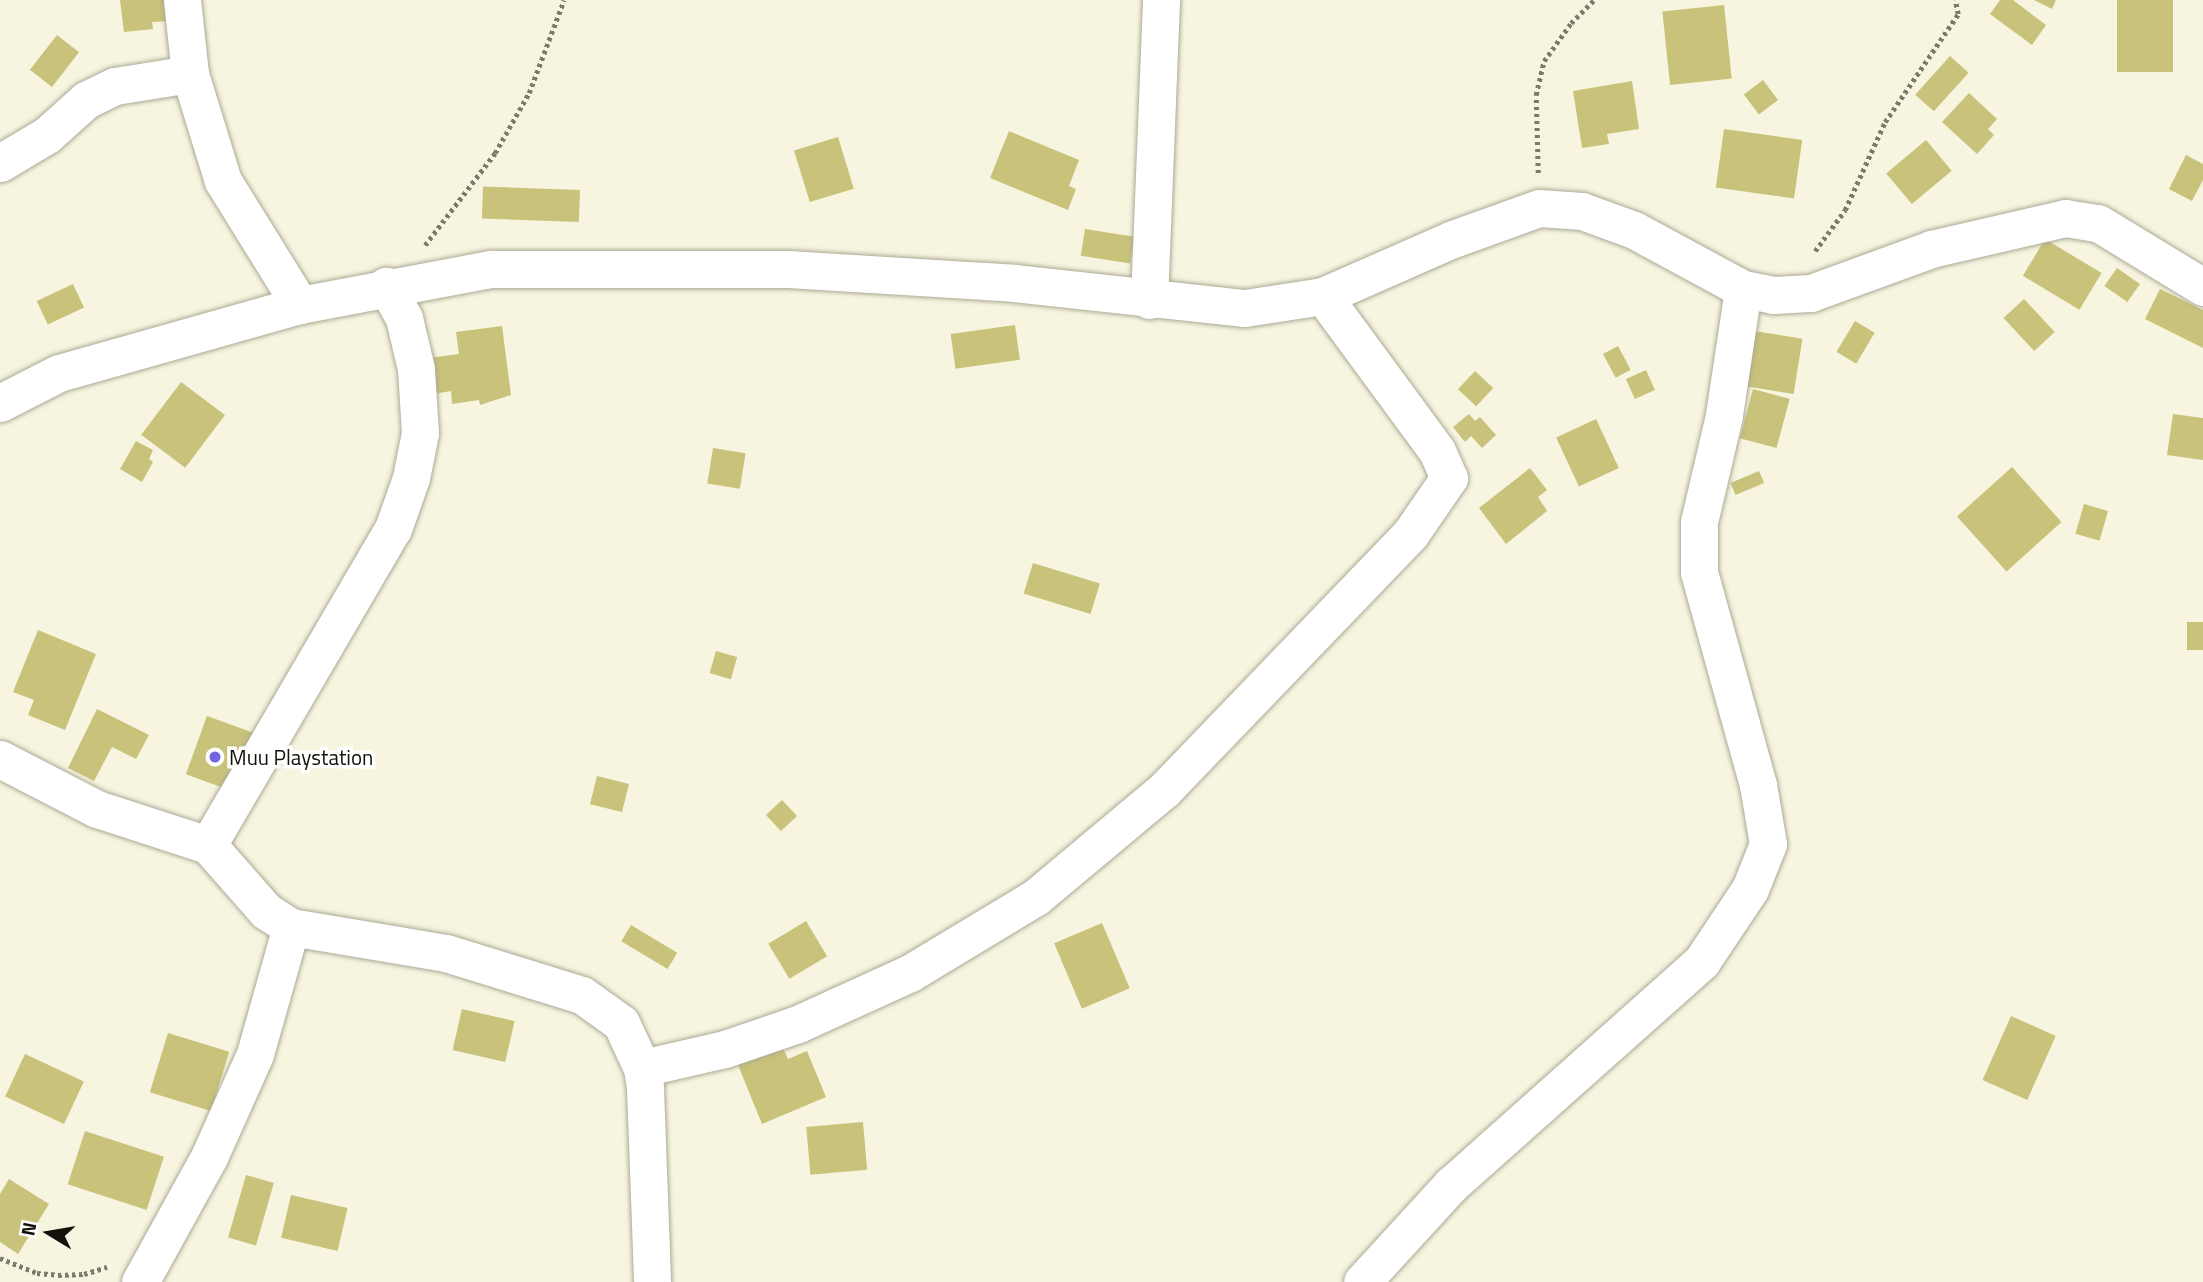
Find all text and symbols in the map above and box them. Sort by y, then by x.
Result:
place label: Muu Playstation [229,744,373,770]
marker: Muu Playstation [207,749,223,765]
north arrow [14,1198,84,1268]
text: N [12,1220,43,1238]

